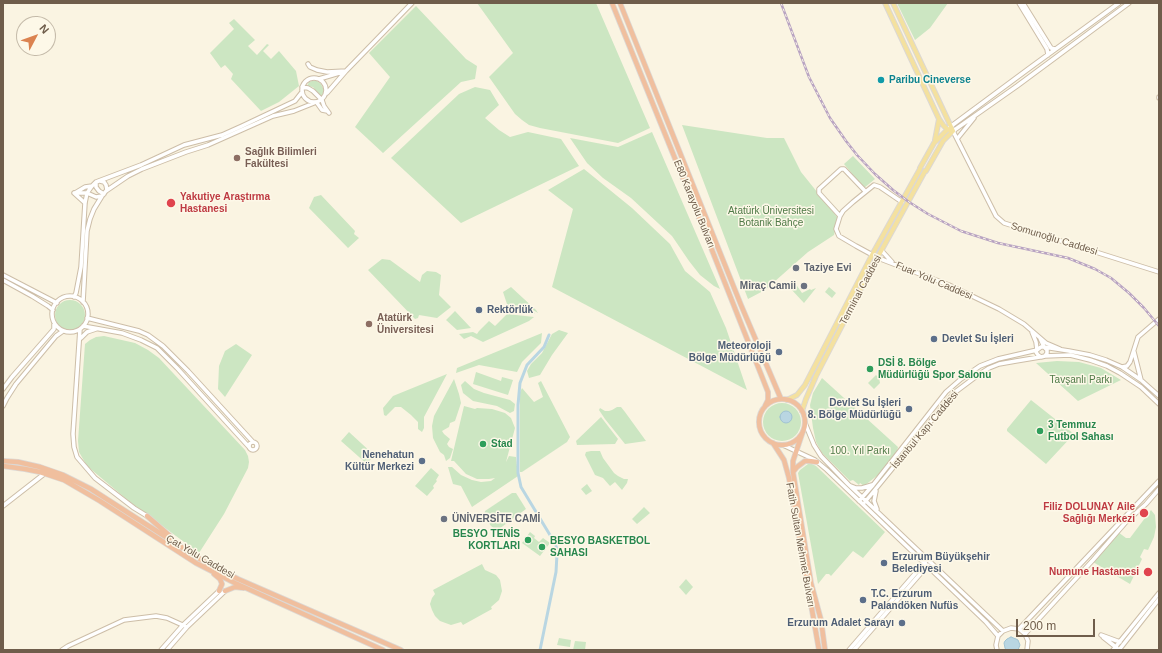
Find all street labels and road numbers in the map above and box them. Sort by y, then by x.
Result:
street label: E80 Karayolu Bulvarı [671,158,717,250]
street label: Somunoğlu Caddesi [1009,220,1099,258]
street label: Terminal Caddesi [838,253,884,327]
street label: Fuar Yolu Caddesi [894,259,974,303]
street label: İstanbul Kapı Caddesi [889,389,961,471]
street label: Fatih Sultan Mehmet Bulvarı [783,482,817,608]
street label: Çat Yolu Caddesi [164,533,236,581]

